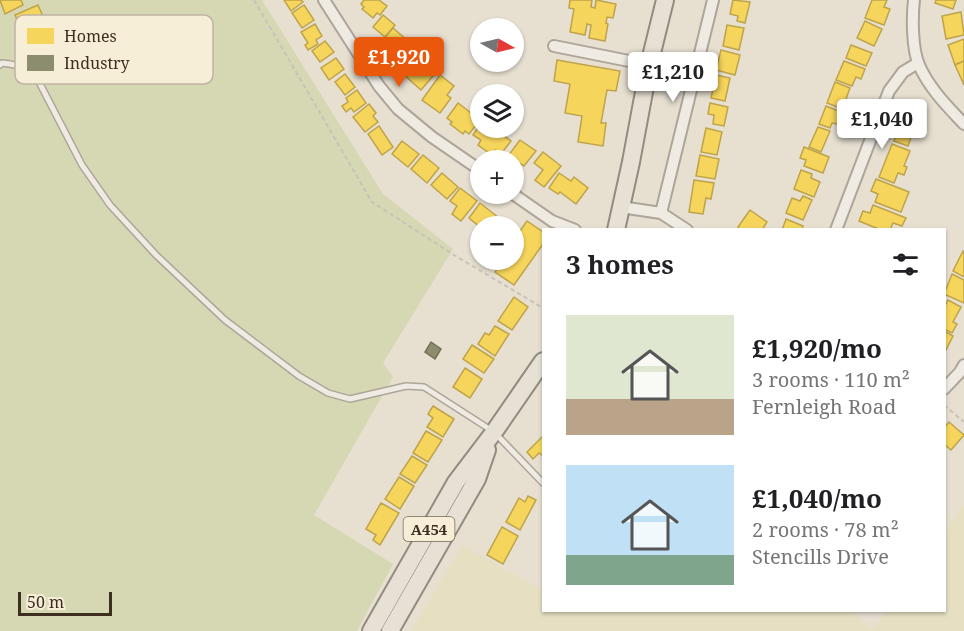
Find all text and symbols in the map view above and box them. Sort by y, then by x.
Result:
legend [15,15,213,84]
north arrow [470,18,524,72]
map controls [470,18,524,270]
text: Homes [64,25,117,47]
pin: £1,920 [350,37,448,88]
text: £1,920 [368,43,430,70]
text: Industry [64,52,131,74]
pin: £1,210 [624,52,722,103]
text: £1,210 [642,58,704,85]
button: layers [470,84,524,138]
pin: £1,040 [833,99,931,150]
text: £1,040 [851,105,913,132]
button: + [470,150,524,204]
button: − [470,216,524,270]
text: 3 homes [566,246,674,282]
icon: filters [889,248,922,281]
text: £1,920/mo [752,330,882,366]
icon: home [614,339,686,411]
text: 3 rooms · 110 m² [752,366,910,393]
text: Fernleigh Road [752,393,896,420]
text: £1,040/mo [752,480,882,516]
icon: home [614,489,686,561]
text: 2 rooms · 78 m² [752,516,899,543]
road number: A454 [404,517,454,541]
text: Stencills Drive [752,543,889,570]
scale bar [18,589,112,616]
text: 50 m [27,591,64,613]

